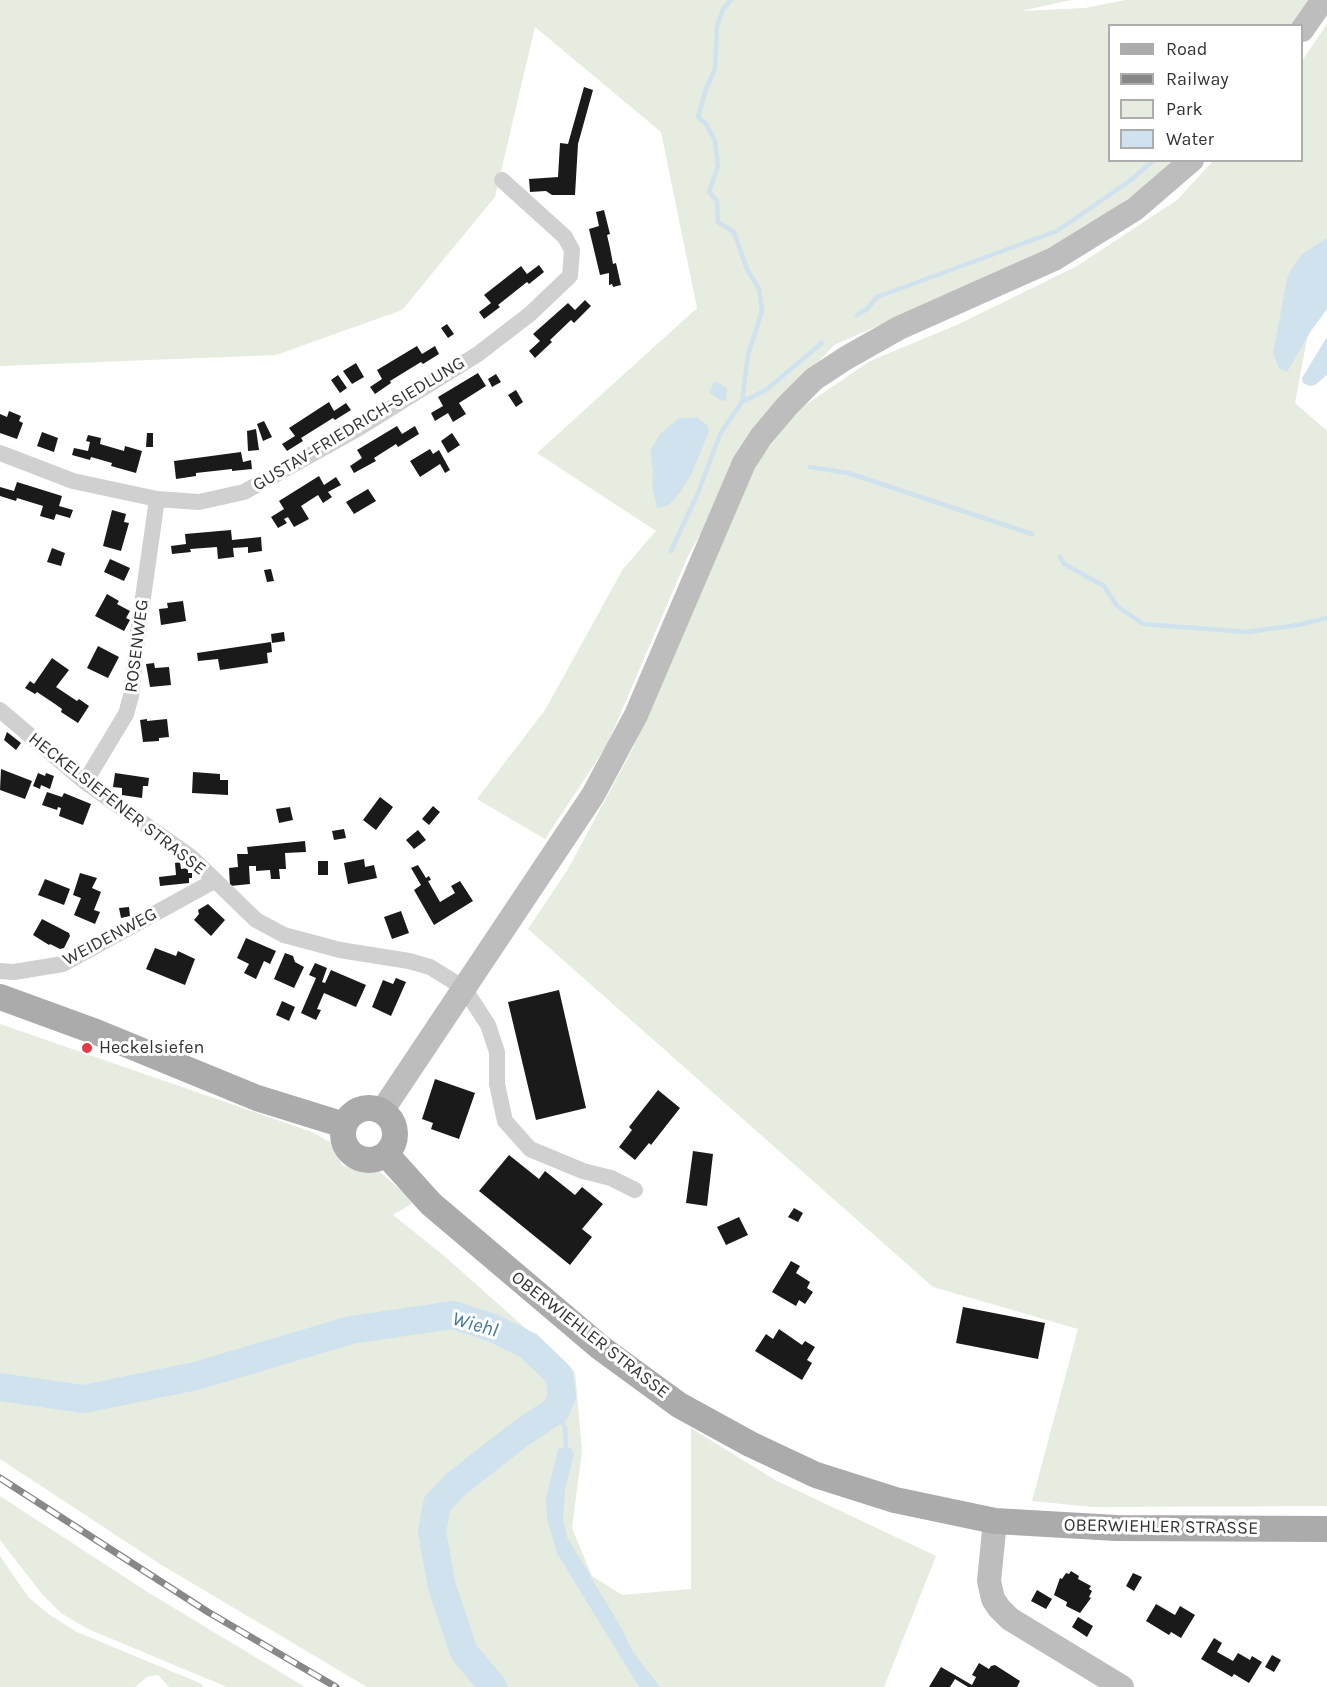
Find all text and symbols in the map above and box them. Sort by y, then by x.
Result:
legend [1108,24,1303,162]
text: Road [1166,38,1207,60]
text: Railway [1166,68,1229,90]
text: Park [1166,98,1203,120]
text: Water [1166,128,1214,150]
street label: GUSTAV-FRIEDRICH-SIEDLUNG [249,352,469,496]
street label: ROSENWEG [121,598,153,694]
street label: HECKELSIEFENER STRASSE [24,728,210,880]
street label: WEIDENWEG [59,903,161,971]
place label: Heckelsiefen [99,1037,204,1059]
marker: Heckelsiefen [80,1041,94,1055]
street label: OBERWIEHLER STRASSE [507,1267,673,1403]
water label: Wiehl [449,1307,501,1343]
street label: OBERWIEHLER STRASSE [1064,1515,1258,1539]

